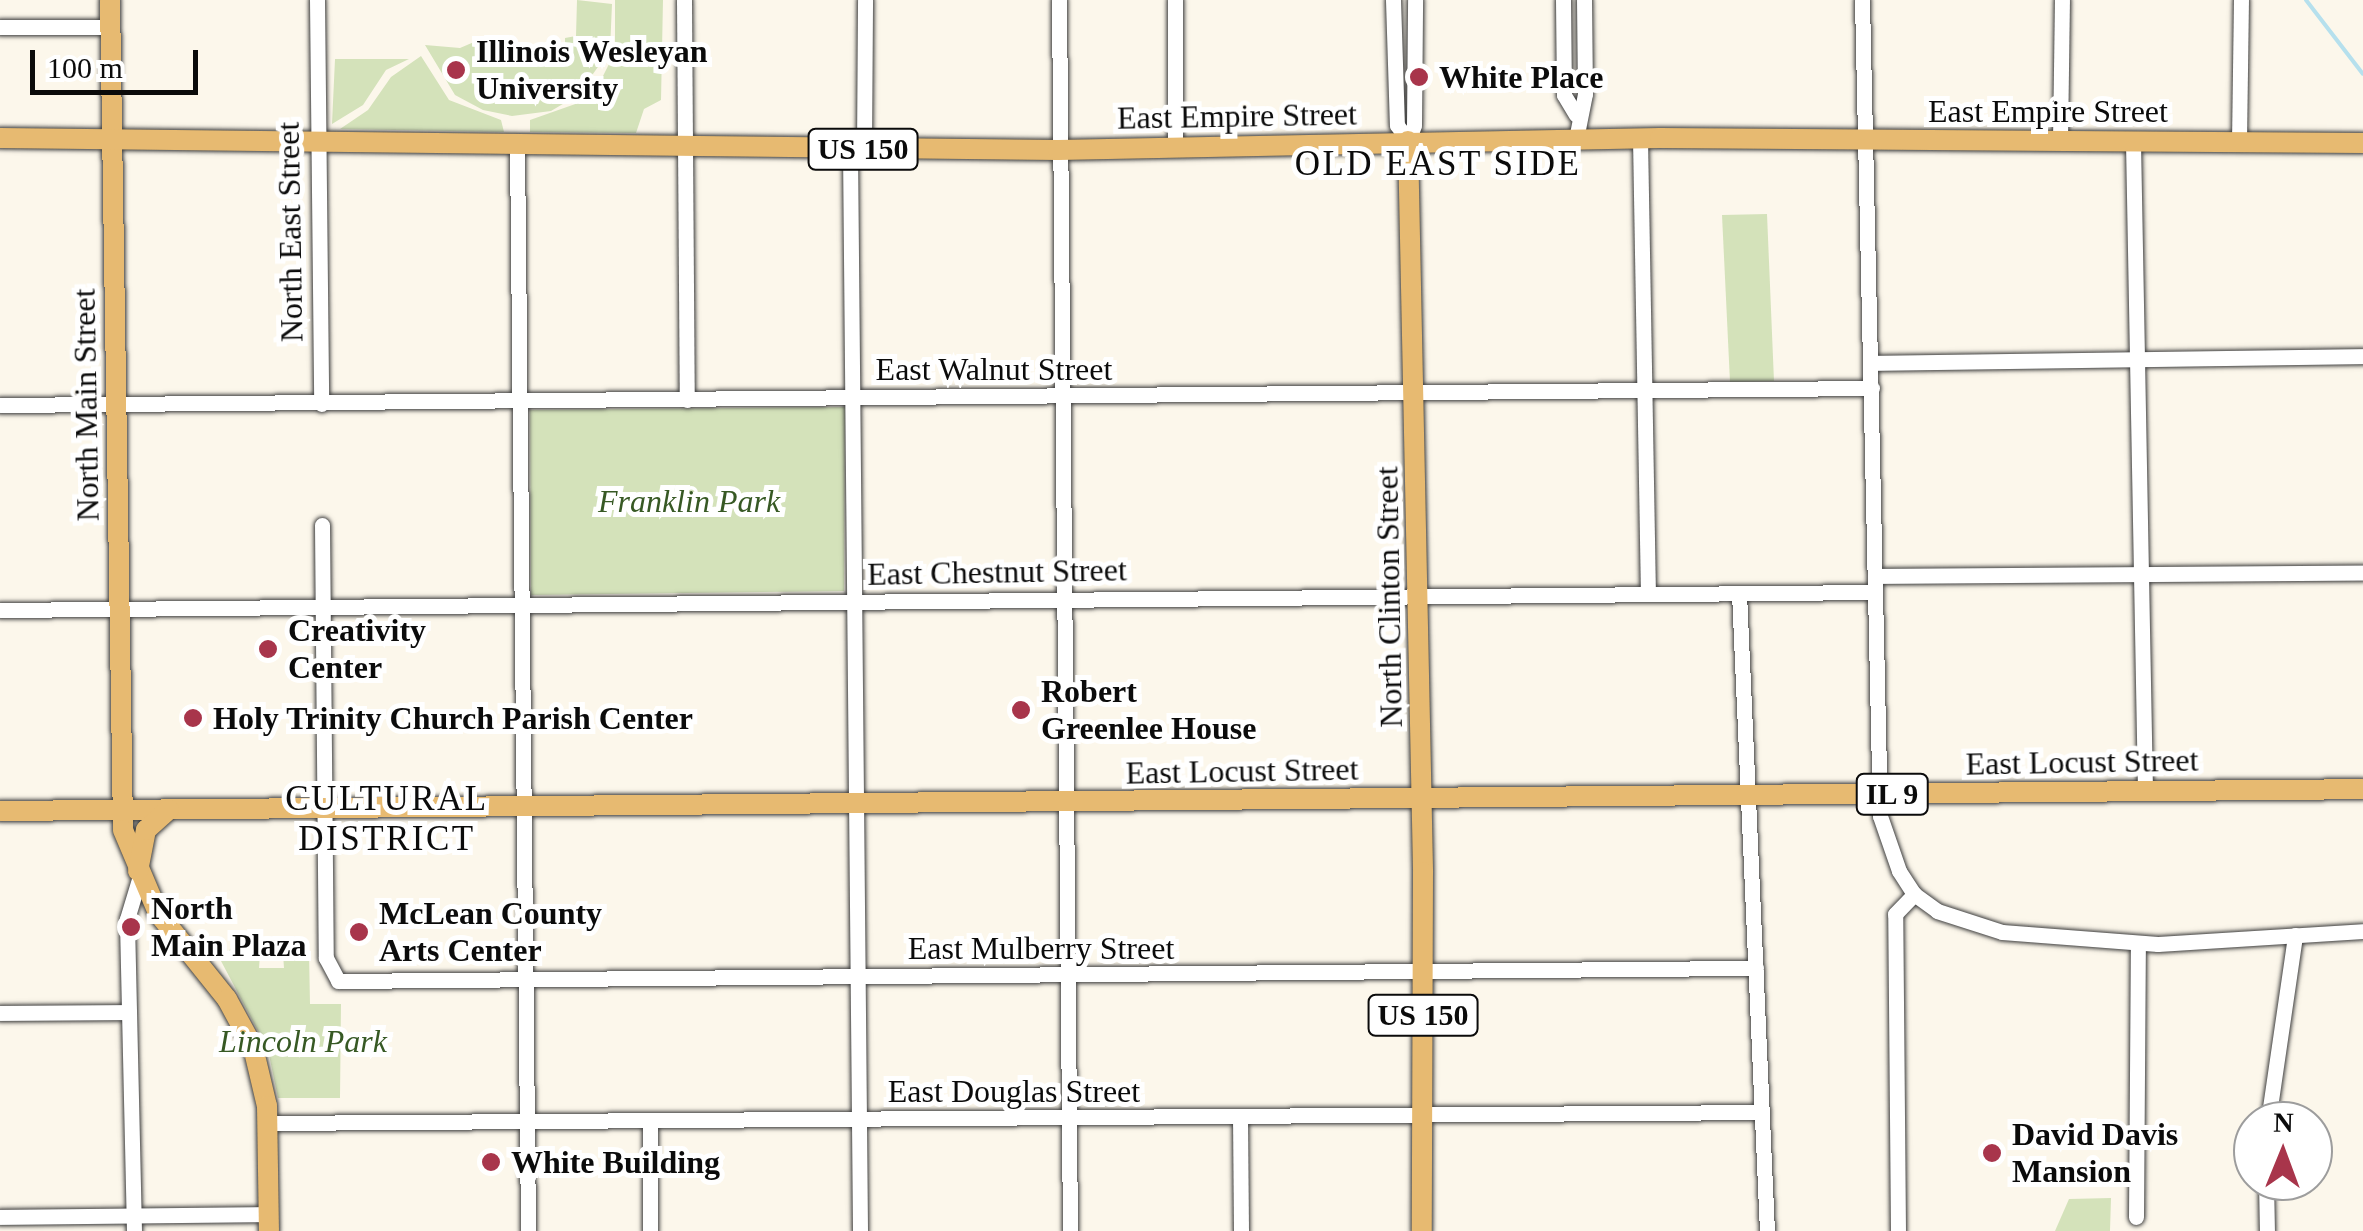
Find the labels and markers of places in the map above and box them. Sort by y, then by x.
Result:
place label: Illinois Wesleyan University [476,33,708,108]
place label: White Place [1439,58,1603,96]
marker: Illinois Wesleyan University [445,59,467,81]
marker: White Place [1408,66,1430,88]
place label: Creativity Center [288,612,426,687]
marker: Creativity Center [257,638,279,660]
place label: Robert Greenlee House [1041,673,1256,748]
place label: Holy Trinity Church Parish Center [213,699,694,737]
marker: Robert Greenlee House [1010,699,1032,721]
marker: Holy Trinity Church Parish Center [182,707,204,729]
place label: North Main Plaza [151,890,307,965]
place label: McLean County Arts Center [379,895,602,970]
marker: North Main Plaza [120,916,142,938]
marker: McLean County Arts Center [348,921,370,943]
place label: David Davis Mansion [2012,1116,2178,1191]
marker: David Davis Mansion [1981,1142,2003,1164]
place label: White Building [511,1143,720,1181]
marker: White Building [480,1151,502,1173]

